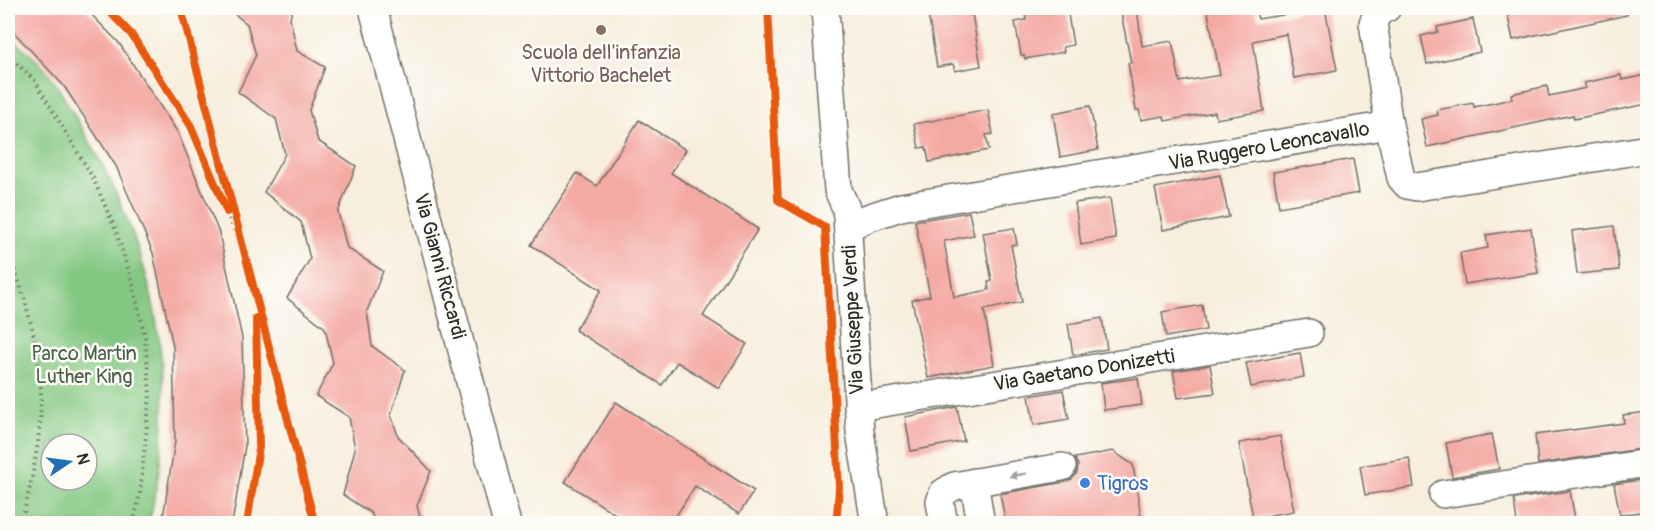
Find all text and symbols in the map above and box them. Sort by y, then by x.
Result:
marker: Scuola dell'infanzia Vittorio Bachelet [594,23,608,37]
place label: Scuola dell'infanzia Vittorio Bachelet [521,40,681,88]
street label: Via Ruggero Leoncavallo [1167,116,1372,176]
street label: Via Gianni Riccardi [409,190,471,342]
street label: Via Giuseppe Verdi [837,245,869,395]
park label: Parco Martin Luther King [31,341,137,389]
street label: Via Gaetano Donizetti [992,343,1176,397]
north arrow [39,432,99,492]
text: N [72,451,94,467]
one-way arrow [1008,471,1027,480]
place label: Tigros [1097,471,1148,496]
marker: Tigros [1078,476,1092,490]

